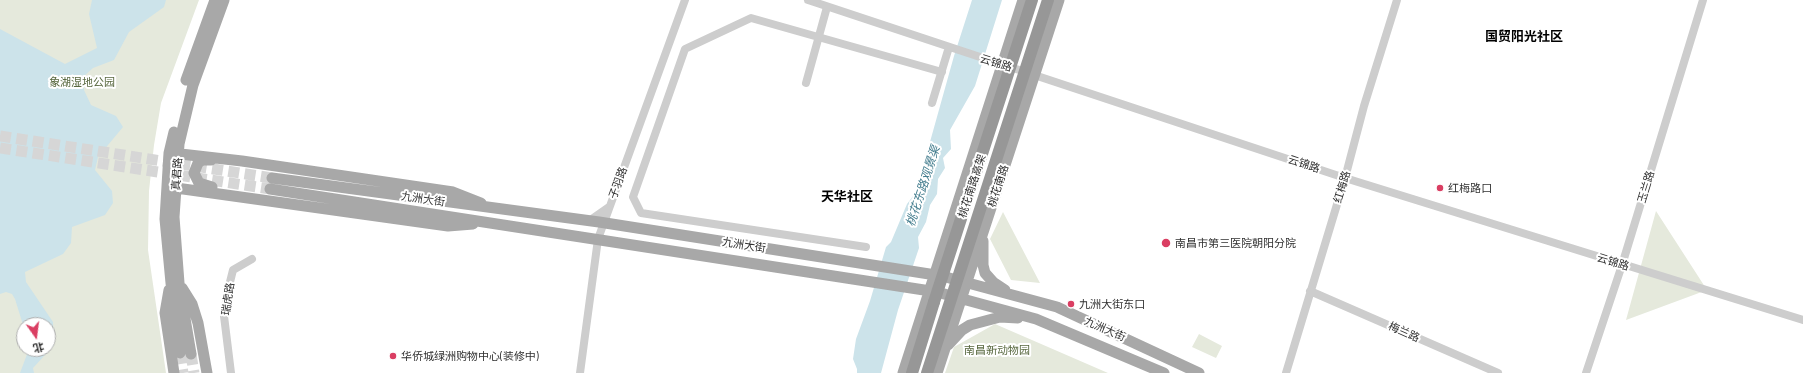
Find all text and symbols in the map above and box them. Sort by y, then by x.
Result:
district label: 国贸阳光社区 [1485,29,1563,45]
street label: 云锦路 [978,52,1014,74]
park label: 象湖湿地公园 [49,75,115,89]
water label: 桃花东路观景渠 [903,144,943,228]
street label: 桃花南路高架 [956,153,988,219]
street label: 云锦路 [1286,153,1322,175]
street label: 真君路 [169,157,185,191]
street label: 桃花南路 [985,163,1011,209]
street label: 子羽路 [606,165,630,201]
street label: 红梅路 [1331,169,1353,205]
street label: 玉兰路 [1635,169,1657,205]
place label: 红梅路口 [1448,181,1492,195]
marker: 红梅路口 [1435,183,1445,193]
street label: 九洲大街 [400,189,446,209]
district label: 天华社区 [821,189,873,205]
street label: 九洲大街 [721,235,767,255]
place label: 南昌市第三医院朝阳分院 [1175,236,1296,250]
marker: 南昌市第三医院朝阳分院 [1160,237,1172,249]
street label: 云锦路 [1595,251,1631,273]
street label: 瑞虎路 [219,282,237,316]
place label: 九洲大街东口 [1079,297,1145,311]
marker: 九洲大街东口 [1066,299,1076,309]
street label: 九洲大街 [1082,314,1128,344]
north arrow [16,317,56,357]
street label: 梅兰路 [1386,319,1422,345]
text: 北 [32,341,46,356]
park label: 南昌新动物园 [964,343,1030,357]
place label: 华侨城绿洲购物中心(装修中) [401,349,539,363]
marker: 华侨城绿洲购物中心(装修中) [388,351,398,361]

